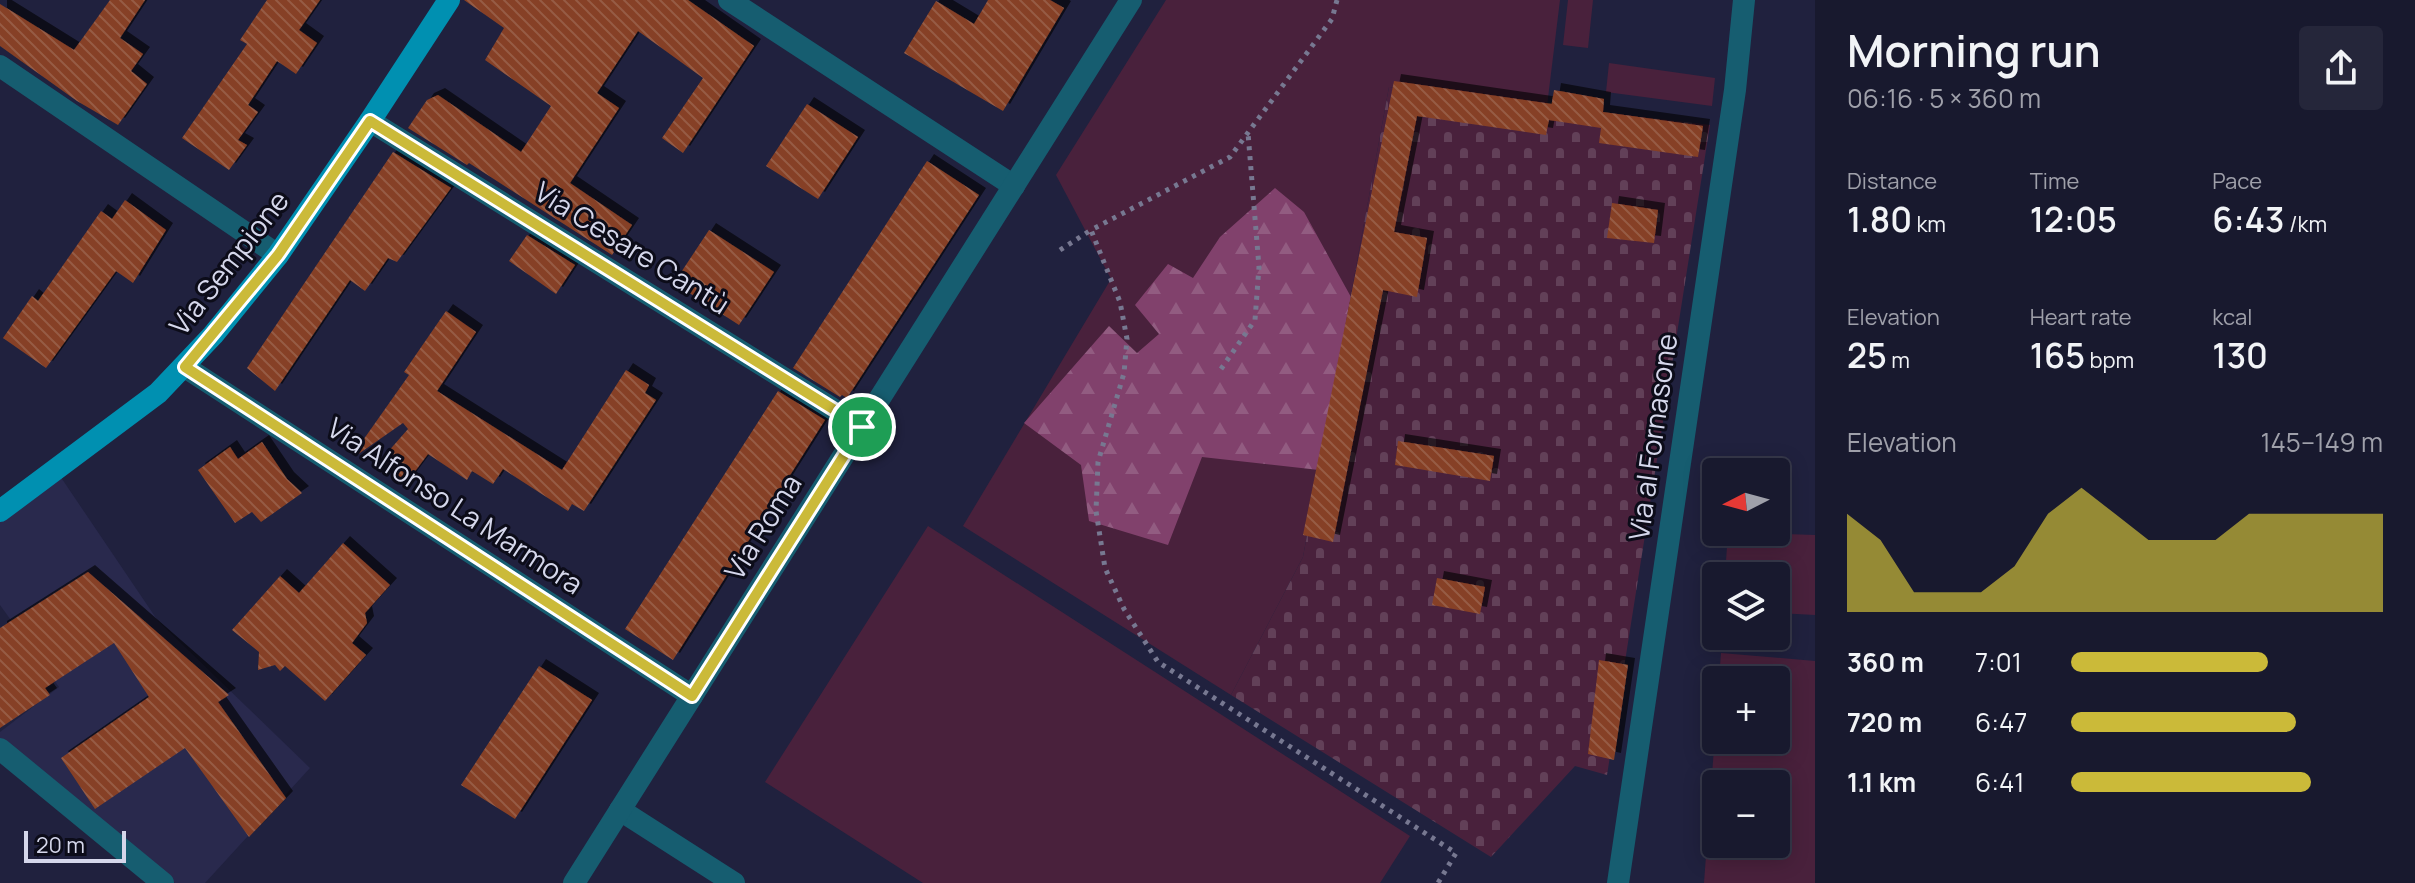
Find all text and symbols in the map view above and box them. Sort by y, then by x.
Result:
text: Morning run [1847,20,2101,80]
button: share [2299,26,2383,110]
text: 06:16 · 5 × 360 m [1847,80,2041,116]
text: Distance [1847,166,1937,196]
text: Time [2030,166,2079,196]
text: Pace [2212,166,2262,196]
street label: Via Cesare Cantù [528,172,737,322]
street label: Via Sempione [160,182,297,342]
text: 1.80 [1847,196,1912,242]
text: 12:05 [2030,196,2117,242]
text: 6:43 [2212,196,2285,242]
text: km [1912,209,1946,239]
text: /km [2285,209,2327,239]
text: Elevation [1847,302,1940,332]
text: Heart rate [2030,302,2132,332]
text: kcal [2212,302,2252,332]
street label: Via al Fornasone [1619,331,1685,543]
text: 25 [1847,332,1887,378]
text: 165 [2030,332,2085,378]
text: 130 [2212,332,2268,378]
text: m [1887,345,1910,375]
text: bpm [2085,345,2134,375]
pin [828,393,896,461]
icon: arrive [840,405,884,449]
street label: Via Alfonso La Marmora [320,408,591,602]
text: Elevation [1847,424,1957,460]
text: 145–149 m [2260,424,2383,460]
north arrow [1702,458,1790,546]
map controls [1702,458,1790,858]
street label: Via Roma [715,467,809,586]
button: layers [1702,562,1790,650]
text: 360 m [1847,644,1924,680]
text: 7:01 [1975,644,2022,680]
button: + [1702,666,1790,754]
text: 720 m [1847,704,1922,740]
text: 6:47 [1975,704,2027,740]
text: 1.1 km [1847,764,1916,800]
text: 6:41 [1975,764,2024,800]
button: − [1702,770,1790,858]
scale bar [24,827,126,863]
text: 20 m [36,830,85,860]

